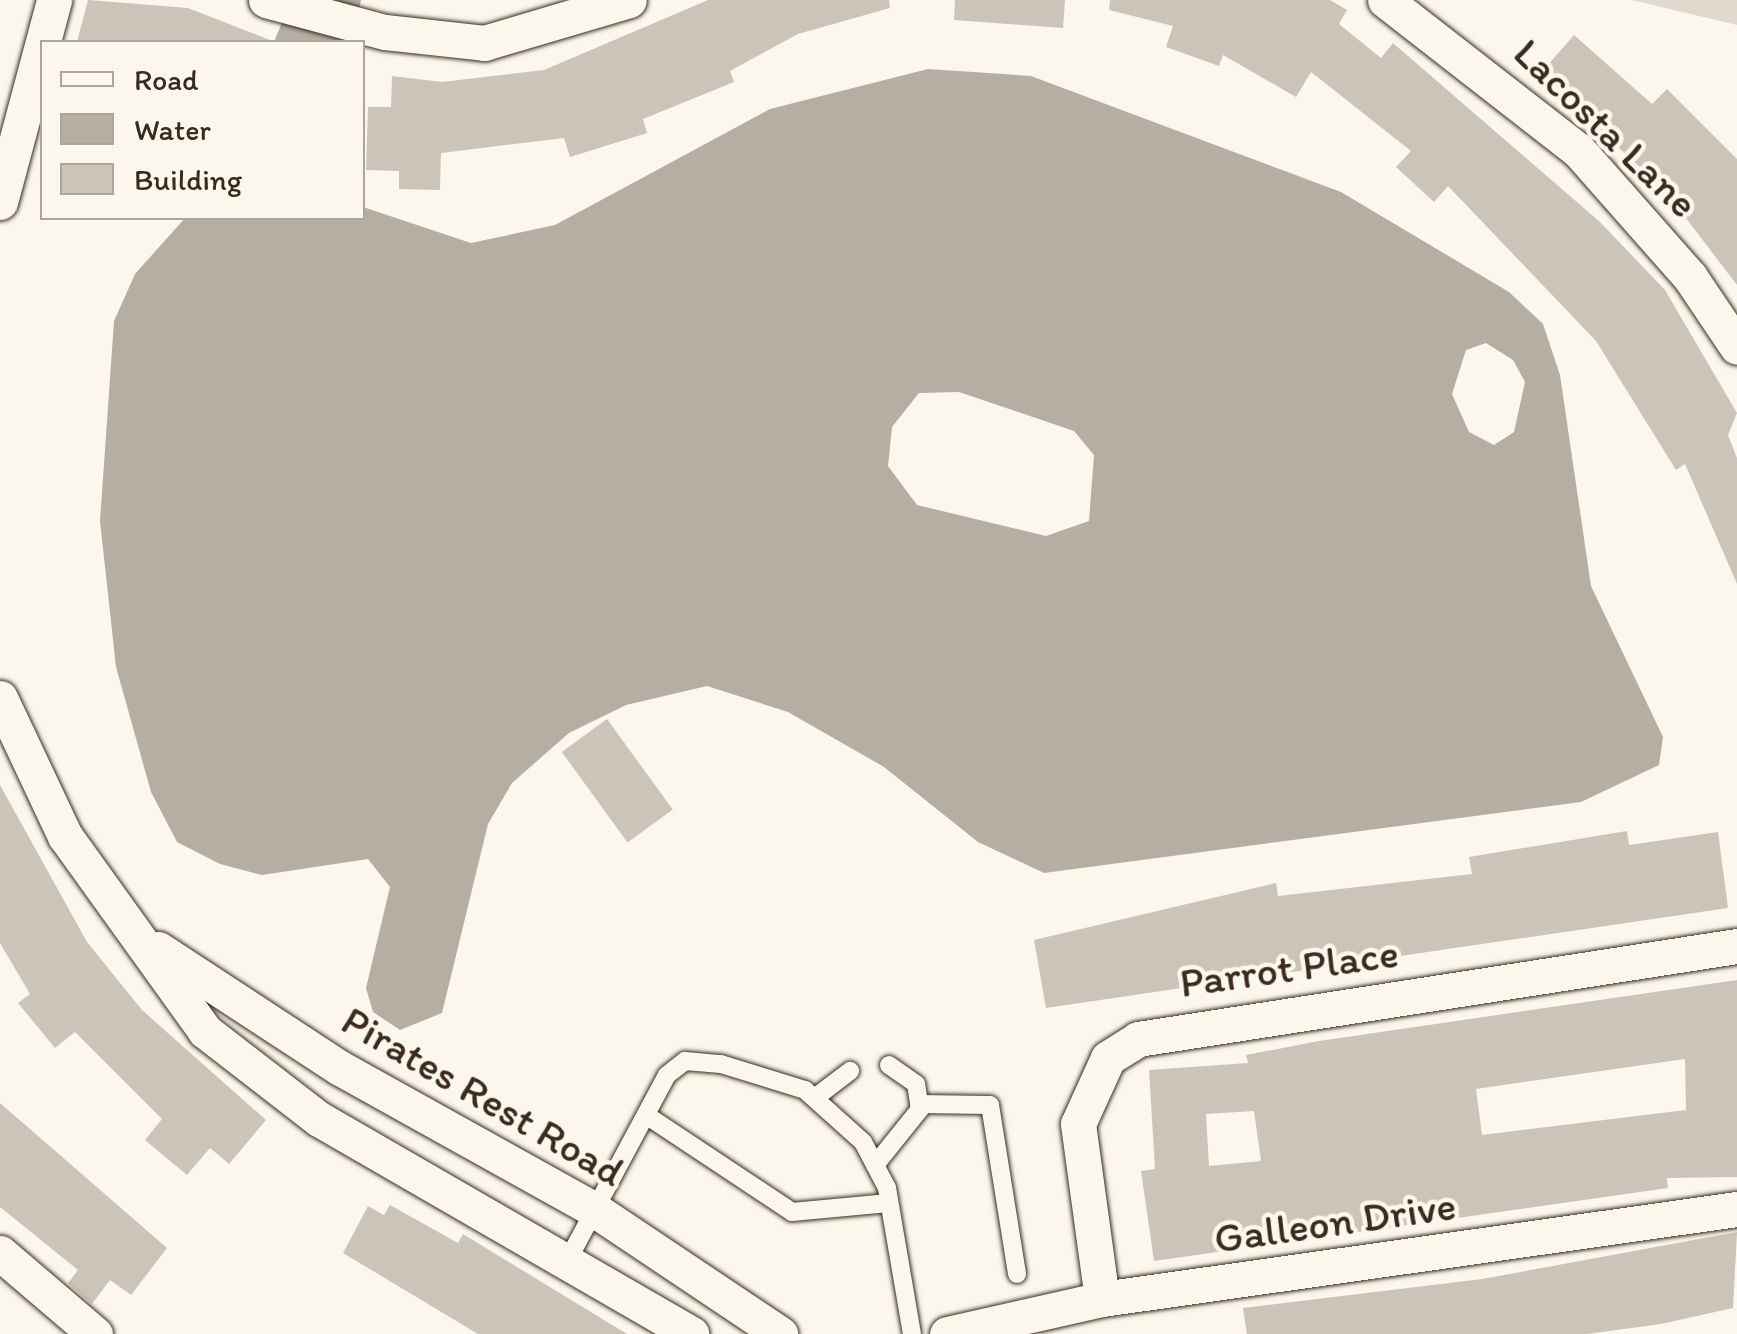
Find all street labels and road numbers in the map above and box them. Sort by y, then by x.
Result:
street label: Lacosta Lane [1503,28,1709,228]
street label: Parrot Place [1176,928,1402,1008]
street label: Pirates Rest Road [334,995,632,1197]
street label: Galleon Drive [1211,1180,1459,1264]

